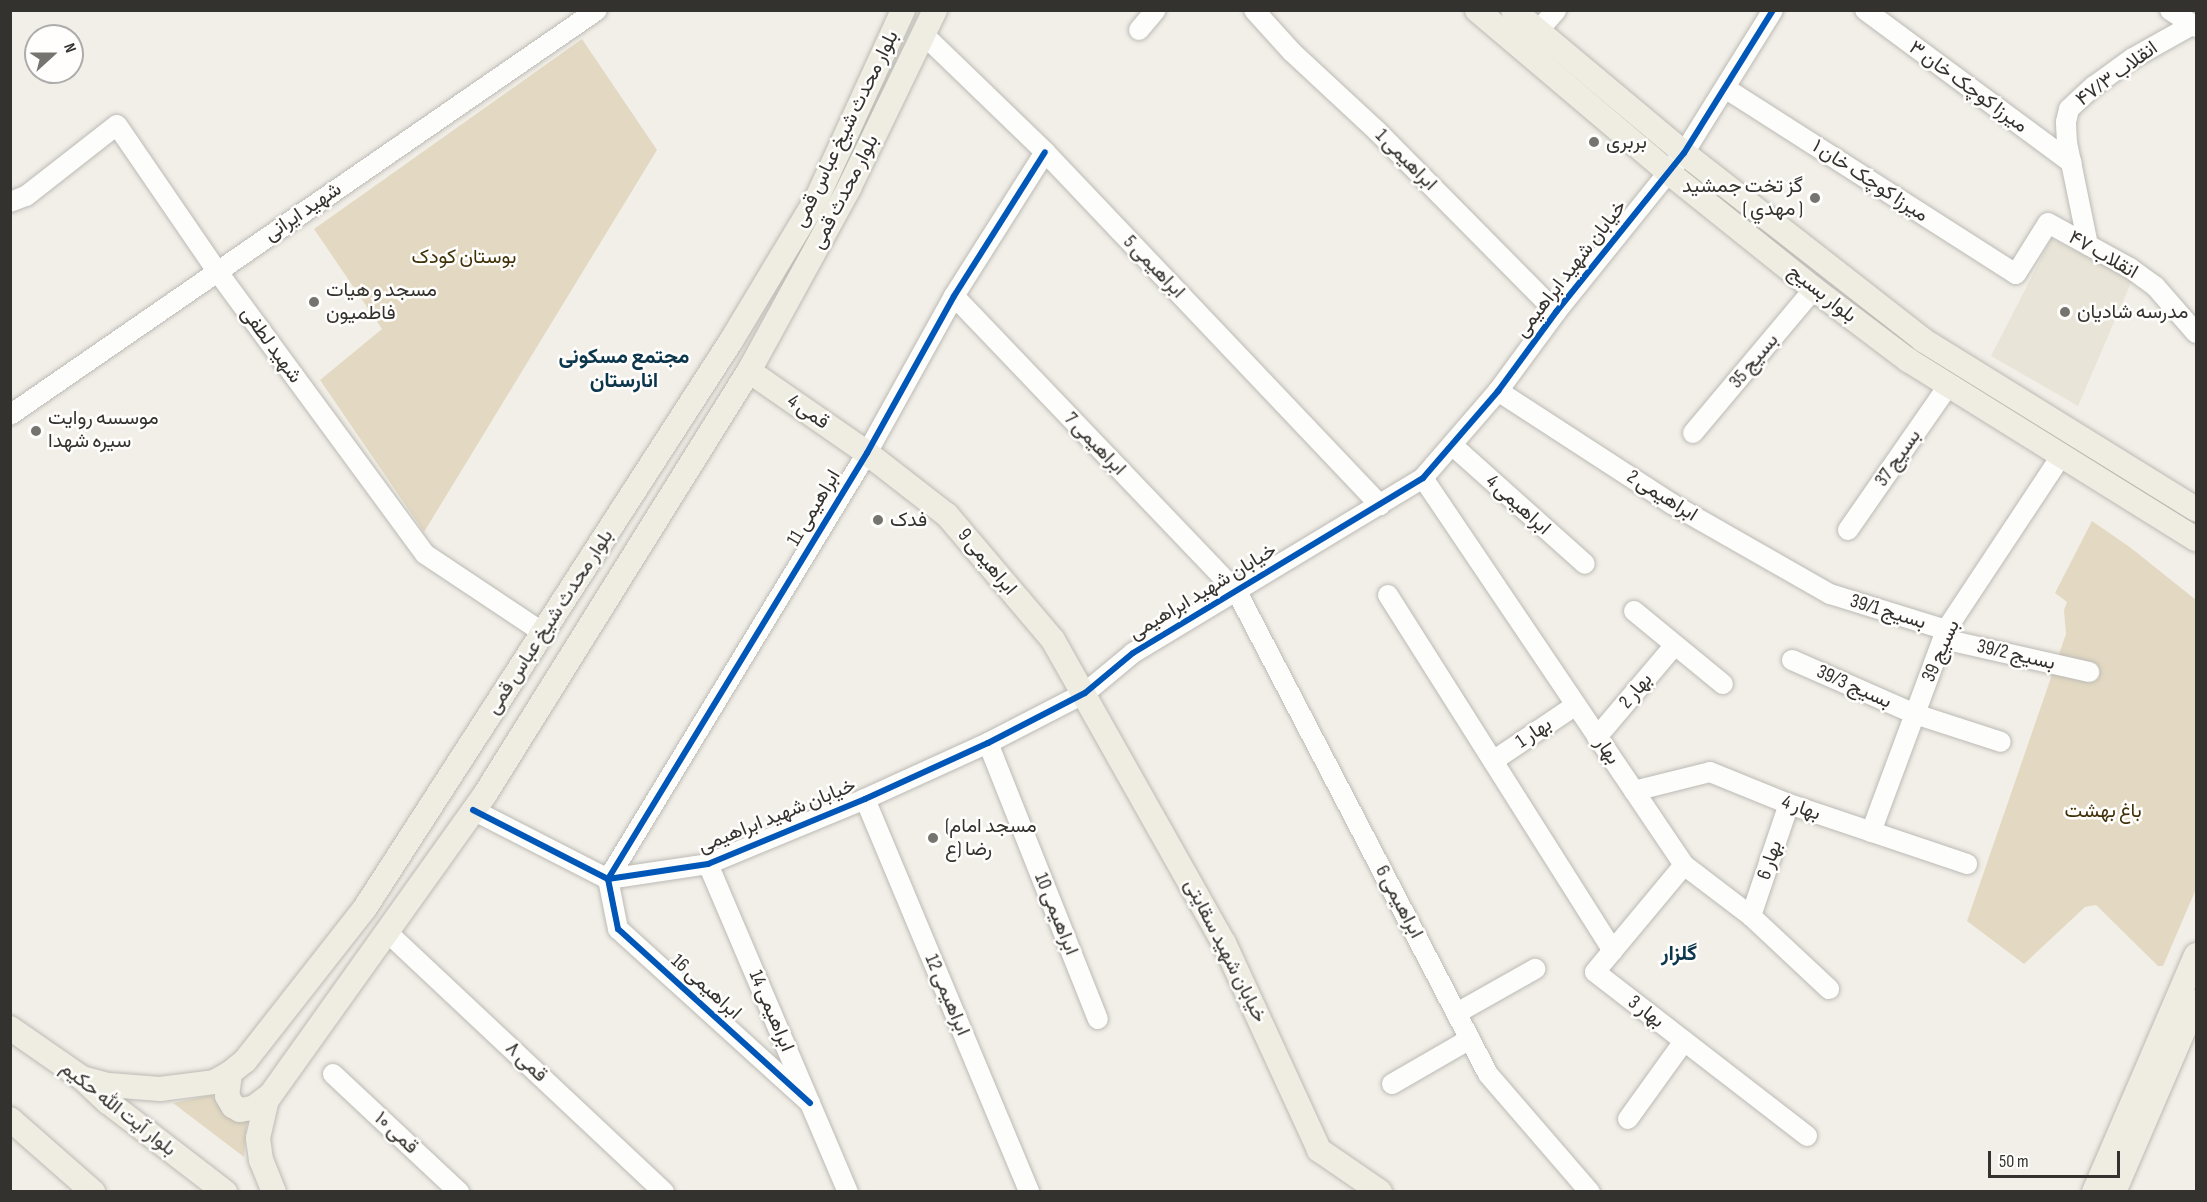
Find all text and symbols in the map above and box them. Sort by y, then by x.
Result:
north arrow [24,24,84,84]
street label: بلوار محدث شیخ عباس قمی [788,27,904,231]
street label: میرزا کوچک خان ۳ [1904,36,2032,138]
street label: انقلاب ۴۷/۳ [2071,36,2163,112]
text: N [59,41,80,55]
street label: ابراهیمی 1 [1370,124,1442,196]
place label: بربری [1606,130,1647,154]
street label: بلوار محدث قمی [806,131,884,253]
marker: بربری [1587,135,1601,149]
street label: میرزا کوچک خان ۱ [1807,135,1933,227]
place label: گز تخت جمشيد ( مهدي ) [1682,174,1803,221]
street label: شهید ایرانی [260,177,346,247]
marker: گز تخت جمشيد ( مهدي ) [1808,191,1822,205]
street label: خیابان شهید ابراهیمی [1510,195,1632,343]
street label: انقلاب ۴۷ [2064,226,2142,284]
street label: ابراهیمی 5 [1118,230,1190,304]
park label: بوستان کودک [412,245,516,269]
street label: بلوار بسیج [1783,260,1861,328]
place label: مسجد و هیات فاطمیون [326,278,437,325]
marker: مسجد و هیات فاطمیون [307,295,321,309]
place label: مدرسه شادیان [2077,300,2188,324]
street label: شهید لطفی [235,302,307,388]
marker: مدرسه شادیان [2058,305,2072,319]
street label: بسیج 35 [1724,329,1784,393]
district label: مجتمع مسکونی انارستان [559,344,689,394]
street label: قمی 4 [783,389,833,435]
place label: موسسه روایت سیره شهدا [48,407,159,454]
street label: ابراهیمی 7 [1059,407,1131,481]
marker: موسسه روایت سیره شهدا [29,424,43,438]
street label: بسیج 37 [1870,425,1926,491]
street label: ابراهیمی 2 [1622,465,1702,527]
street label: ابراهیمی 11 [782,466,846,550]
street label: ابراهیمی 4 [1481,470,1555,540]
place label: فدک [890,508,927,532]
marker: فدک [871,513,885,527]
street label: ابراهیمی 9 [952,524,1022,600]
street label: بلوار محدث شیخ عباس قمی [481,525,619,719]
street label: خیابان شهید ابراهیمی [1125,538,1281,646]
street label: بسیج 39/1 [1847,589,1929,635]
street label: بسیج 39 [1917,616,1965,686]
street label: بسیج 39/2 [1975,634,2057,676]
street label: بسیج 39/3 [1813,660,1895,714]
street label: بهار 2 [1614,668,1658,714]
street label: بهار 1 [1511,712,1557,754]
street label: بهار [1589,733,1625,769]
street label: خیابان شهید ابراهیمی [695,773,859,859]
street label: بهار 4 [1778,790,1824,826]
park label: باغ بهشت [2064,799,2142,823]
place label: (مسجد امام رضا (ع [945,814,1037,861]
marker: (مسجد امام رضا (ع [926,831,940,845]
street label: بهار 6 [1752,837,1788,883]
street label: ابراهیمی 6 [1370,861,1428,943]
street label: ابراهیمی 10 [1029,869,1083,959]
street label: خیابان شهید سقایتی [1178,875,1272,1027]
district label: گلزار [1661,941,1697,967]
street label: ابراهیمی 16 [666,949,746,1025]
street label: ابراهیمی 12 [919,951,975,1039]
street label: ابراهیمی 14 [743,967,799,1055]
street label: بهار 3 [1623,990,1669,1034]
street label: قمی ۸ [500,1037,552,1087]
street label: بلوار آیت الله حکیم [55,1056,181,1162]
street label: قمی ۱۰ [369,1107,423,1159]
scale bar [1991,1139,2123,1177]
text: 50 m [1999,1151,2029,1172]

